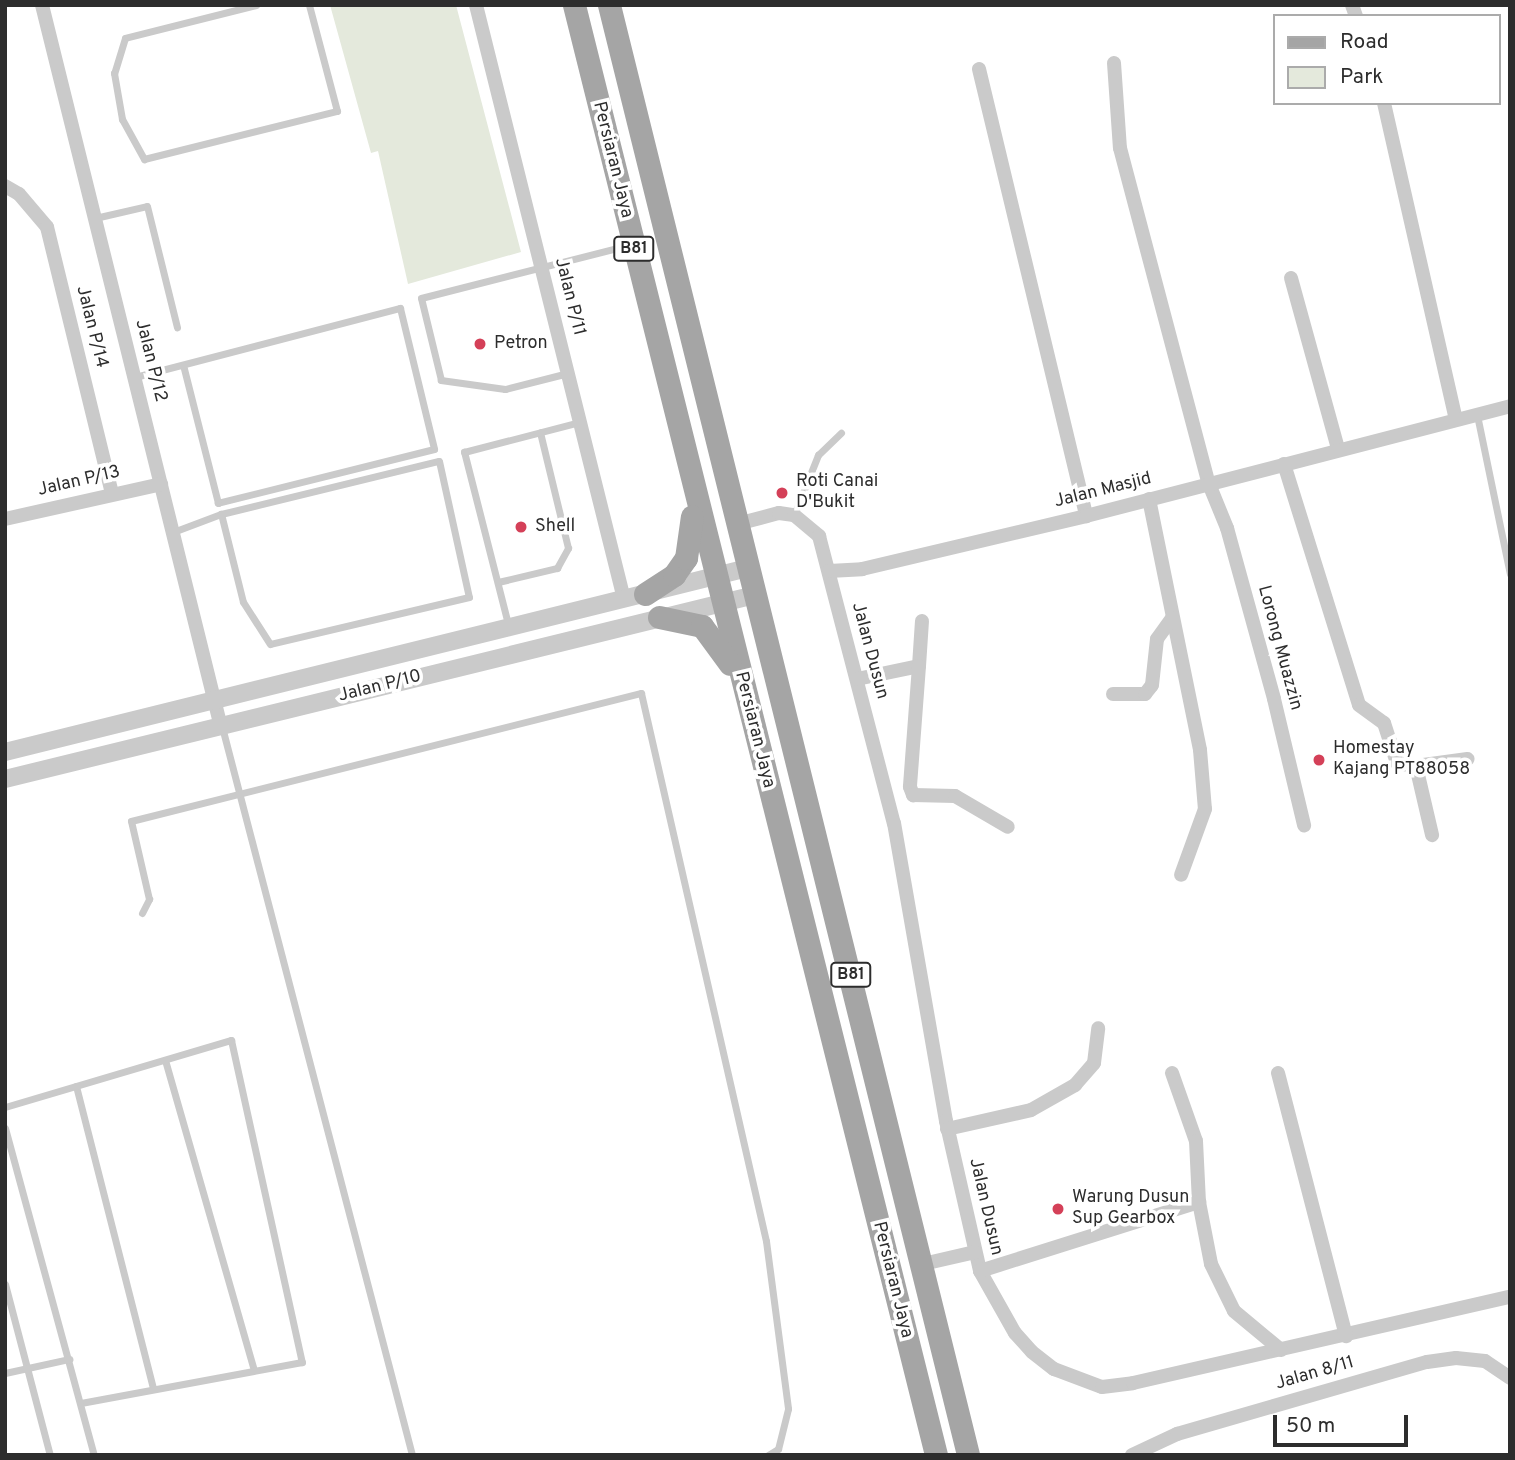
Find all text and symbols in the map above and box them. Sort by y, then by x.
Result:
legend [1274,14,1501,105]
text: Road [1340,29,1389,56]
text: Park [1340,64,1383,91]
street label: Persiaran Jaya [587,99,637,221]
road number: B81 [613,236,655,262]
street label: Jalan P/11 [549,256,589,338]
street label: Jalan P/14 [70,284,112,370]
street label: Jalan P/12 [129,318,171,404]
place label: Petron [494,333,548,355]
marker: Petron [472,336,488,352]
street label: Jalan P/13 [36,462,122,502]
street label: Jalan Masjid [1052,469,1154,513]
place label: Roti Canai D'Bukit [796,472,878,514]
marker: Roti Canai D'Bukit [774,485,790,501]
place label: Shell [535,516,575,538]
marker: Shell [513,519,529,535]
street label: Lorong Muazzin [1252,583,1306,713]
street label: Jalan Dusun [846,600,892,702]
street label: Jalan P/10 [336,666,424,708]
street label: Persiaran Jaya [729,669,779,791]
place label: Homestay Kajang PT88058 [1333,739,1470,782]
marker: Homestay Kajang PT88058 [1311,752,1327,768]
road number: B81 [830,962,872,987]
street label: Jalan Dusun [963,1156,1007,1258]
place label: Warung Dusun Sup Gearbox [1072,1188,1189,1230]
marker: Warung Dusun Sup Gearbox [1050,1201,1066,1217]
street label: Persiaran Jaya [867,1219,917,1341]
street label: Jalan 8/11 [1273,1352,1357,1396]
scale bar [1277,1400,1412,1444]
text: 50 m [1286,1413,1335,1440]

